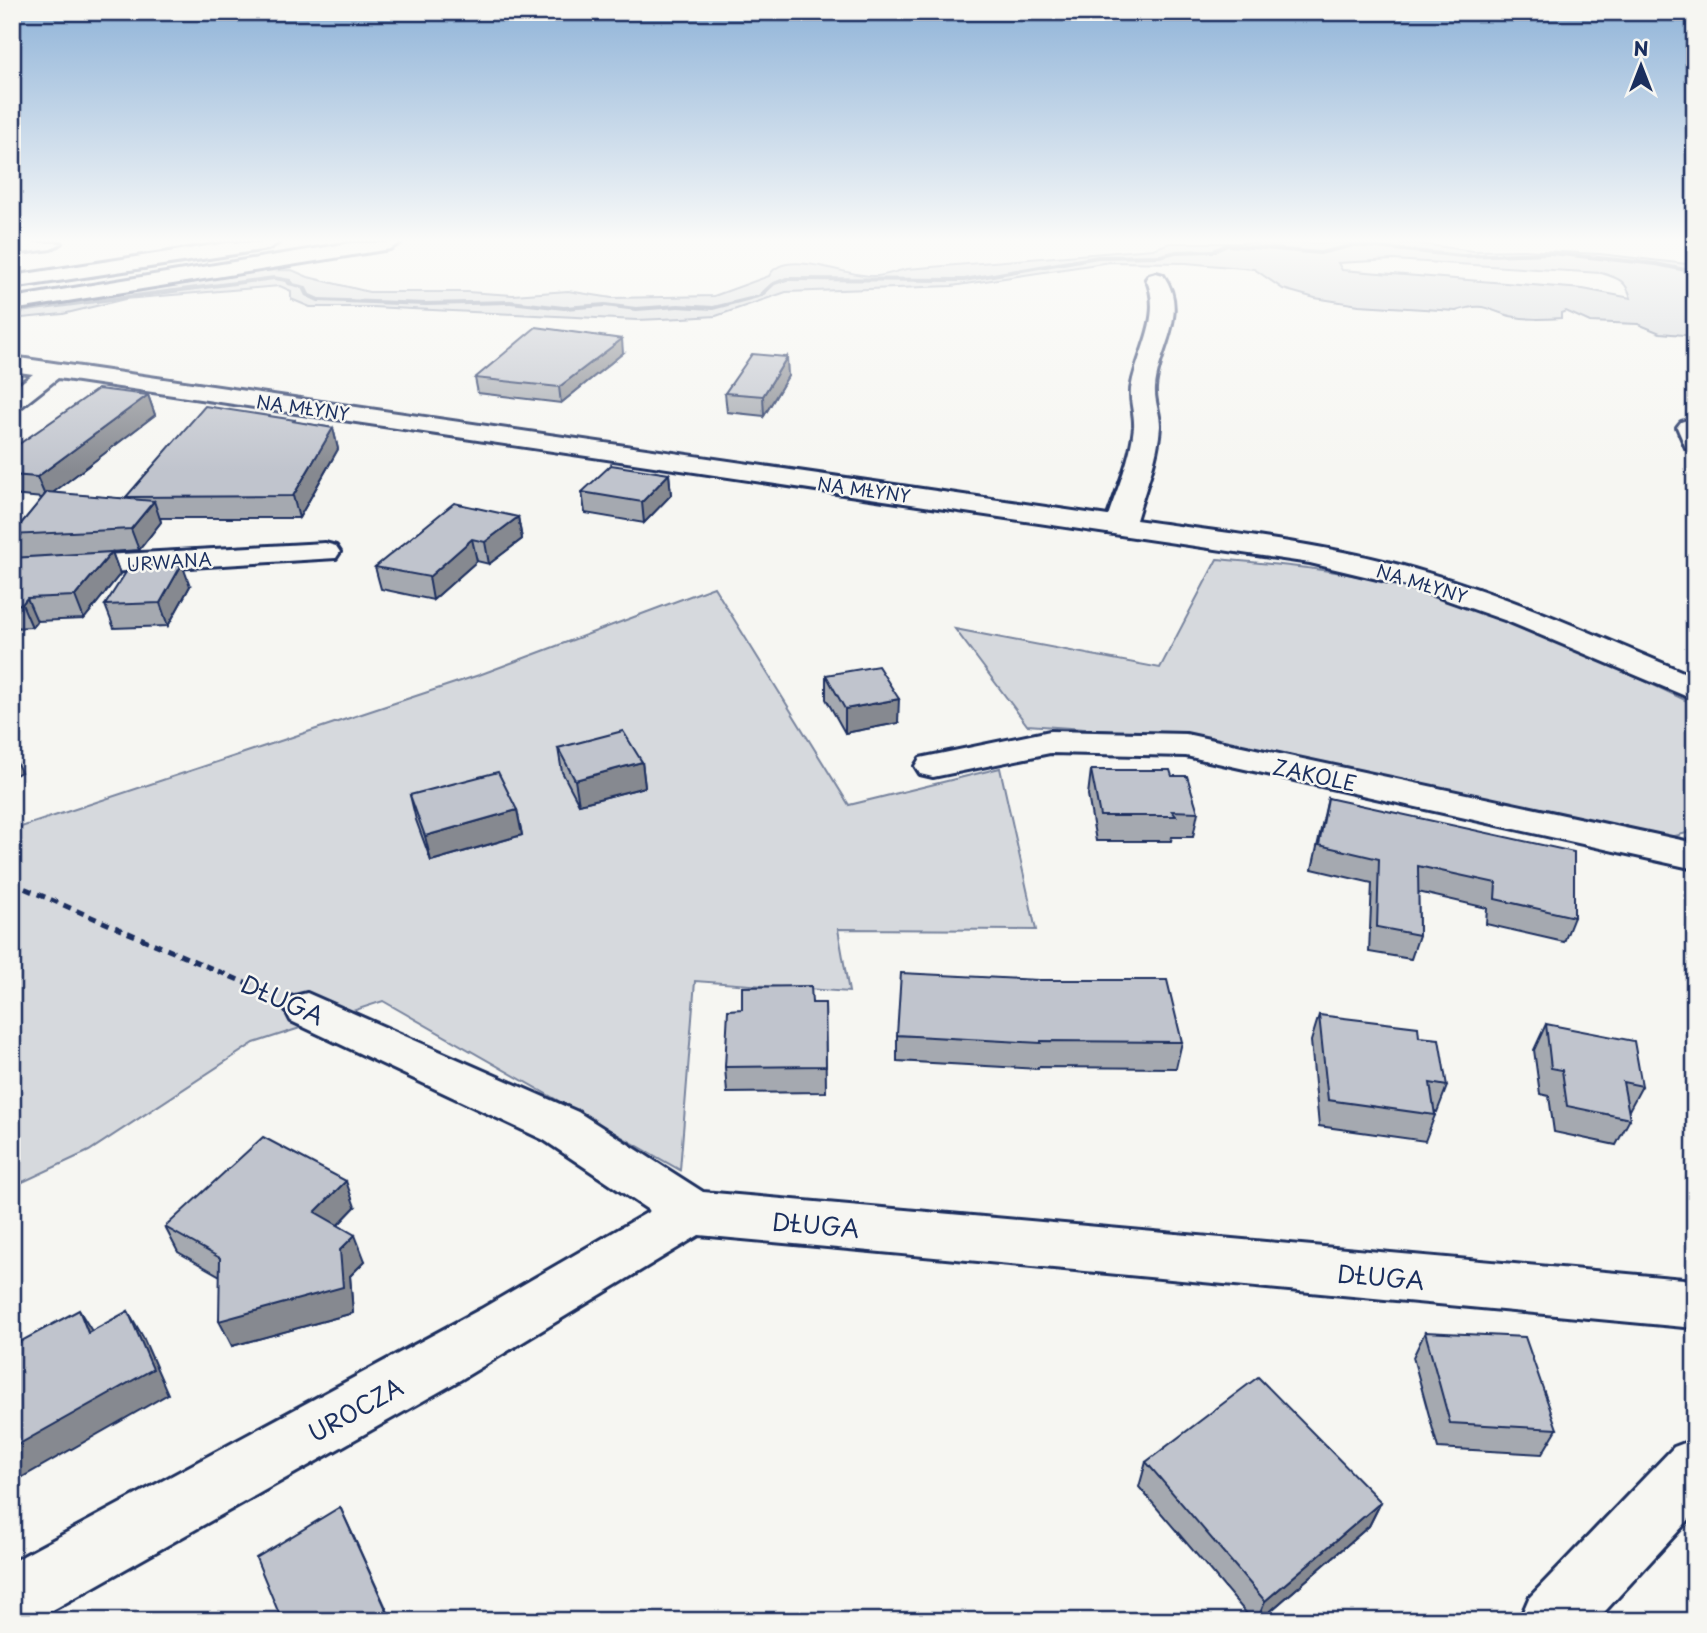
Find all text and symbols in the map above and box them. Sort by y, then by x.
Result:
north arrow [1606,32,1676,102]
text: N [1633,34,1649,62]
street label: NA MŁYNY [255,387,351,427]
street label: NA MŁYNY [816,469,912,509]
street label: URWANA [126,545,212,577]
street label: NA MŁYNY [1373,556,1471,610]
street label: ZAKOLE [1270,749,1360,799]
street label: DŁUGA [236,965,330,1033]
street label: DŁUGA [771,1202,861,1246]
street label: DŁUGA [1336,1254,1426,1298]
street label: UROCZA [301,1368,409,1450]

